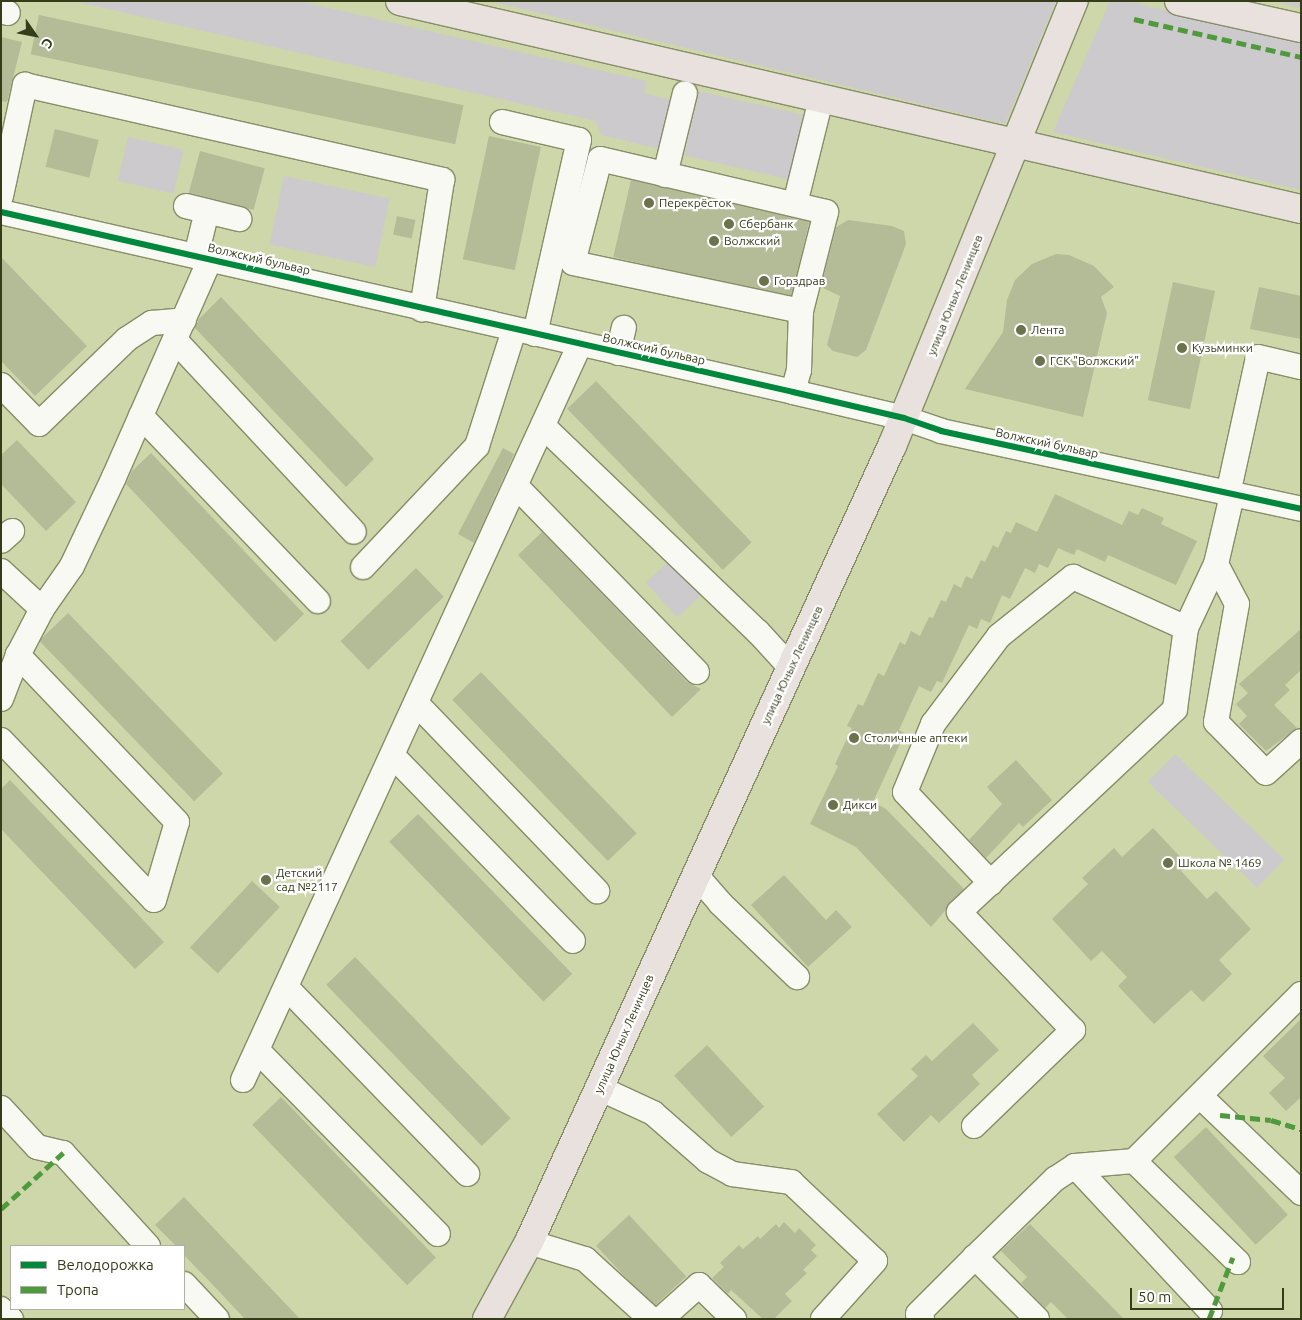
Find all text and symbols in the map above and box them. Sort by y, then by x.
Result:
north arrow [10,10,60,60]
text: С [38,35,57,51]
place label: Перекрёсток [659,196,732,210]
marker: Перекрёсток [643,197,655,209]
place label: Сбербанк [739,217,793,231]
marker: Сбербанк [723,218,735,230]
street label: улица Юных Ленинцев [924,233,986,357]
place label: Волжский [724,234,780,248]
marker: Волжский [708,235,720,247]
street label: Волжский бульвар [206,240,312,278]
place label: Горздрав [774,274,825,288]
marker: Горздрав [758,275,770,287]
place label: Лента [1031,323,1064,337]
marker: Лента [1015,324,1027,336]
street label: Волжский бульвар [601,330,707,368]
place label: Кузьминки [1192,341,1253,355]
marker: Кузьминки [1176,342,1188,354]
place label: ГСК "Волжский" [1050,354,1139,368]
marker: ГСК "Волжский" [1034,355,1046,367]
street label: Волжский бульвар [994,425,1100,461]
street label: улица Юных Ленинцев [758,604,826,726]
place label: Столичные аптеки [864,731,967,745]
marker: Столичные аптеки [848,732,860,744]
place label: Дикси [843,798,877,812]
marker: Дикси [827,799,839,811]
place label: Школа № 1469 [1178,856,1262,870]
marker: Школа № 1469 [1162,857,1174,869]
place label: Детский сад №2117 [276,866,338,894]
marker: Детский сад №2117 [260,874,272,886]
street label: улица Юных Ленинцев [591,972,657,1096]
legend [10,1245,185,1310]
text: Велодорожка [57,1256,154,1273]
scale bar [1132,1278,1286,1310]
text: Тропа [57,1281,99,1298]
text: 50 m [1138,1288,1171,1305]

